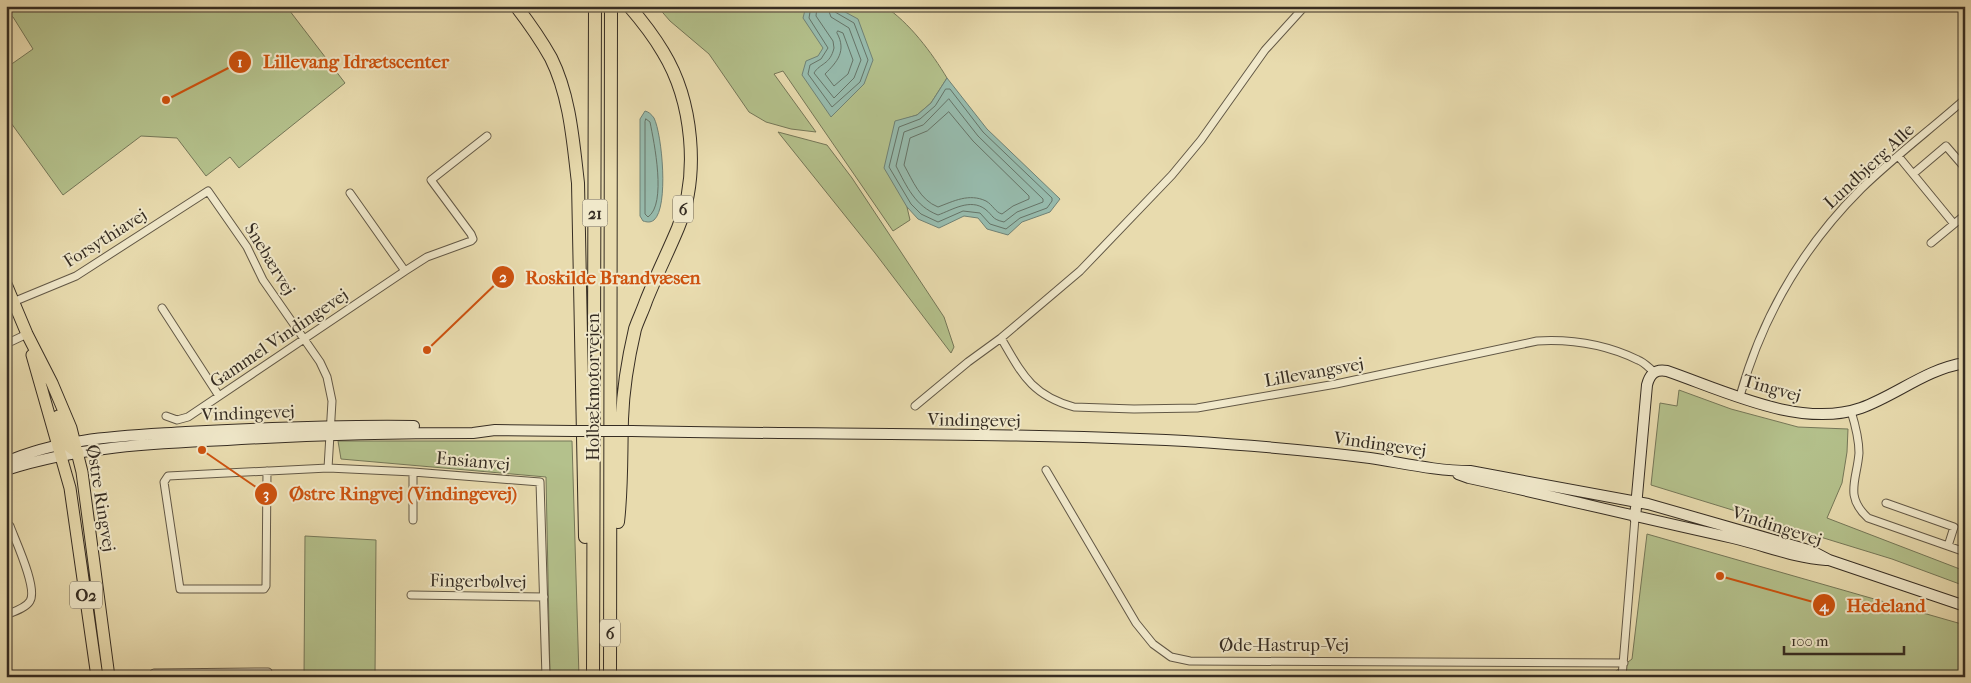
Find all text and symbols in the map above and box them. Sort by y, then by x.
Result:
callout: Lillevang Idrætscenter [228,45,459,79]
text: Lillevang Idrætscenter [263,51,450,73]
text: 1 [237,53,243,71]
street label: Lundbjerg Alle [1820,119,1919,213]
road number: 6 [673,195,693,222]
road number: 21 [582,200,608,227]
street label: Forsythiavej [60,205,151,272]
street label: Snebærvej [240,219,299,299]
callout: Roskilde Brandvæsen [490,260,710,294]
text: Roskilde Brandvæsen [525,267,702,289]
text: 2 [499,268,507,286]
street label: Gammel Vindingevej [206,284,352,392]
street label: Holbækmotorvejen [583,313,604,461]
street label: Lillevangsvej [1263,353,1366,392]
street label: Tingvej [1740,370,1803,407]
street label: Vindingevej [200,401,295,426]
street label: Vindingevej [926,409,1021,432]
street label: Vindingevej [1331,427,1428,461]
street label: Østre Ringvej [82,443,119,553]
street label: Ensianvej [435,448,511,475]
callout: Østre Ringvej (Vindingevej) [254,477,527,511]
text: Østre Ringvej (Vindingevej) [289,483,517,505]
text: 3 [263,485,269,503]
street label: Vindingevej [1728,502,1825,551]
street label: Fingerbølvej [429,570,527,593]
road number: O2 [70,582,102,608]
callout: Hedeland [1812,588,1936,622]
text: Hedeland [1846,595,1926,617]
text: 4 [1819,597,1830,615]
road number: 6 [600,620,620,646]
scale bar [1784,623,1904,655]
text: 100 m [1791,632,1829,650]
street label: Øde-Hastrup-Vej [1219,635,1349,656]

